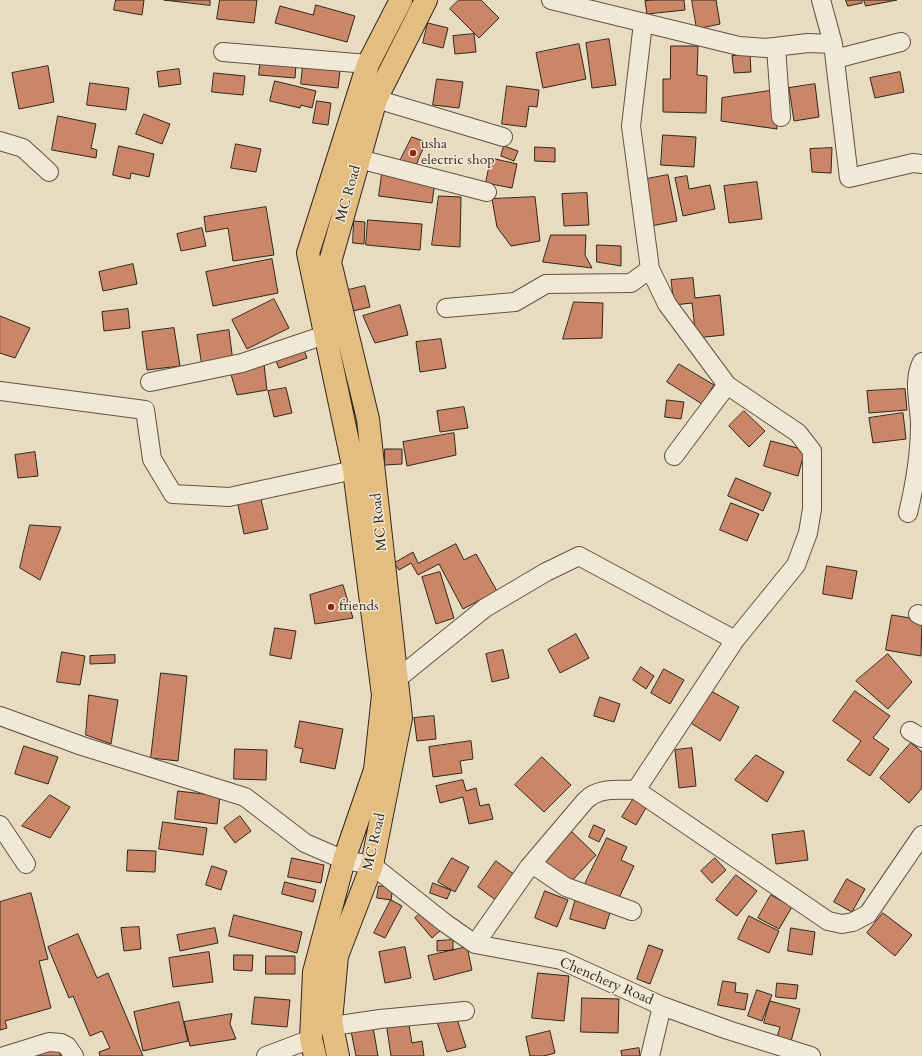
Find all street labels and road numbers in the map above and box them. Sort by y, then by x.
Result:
street label: MC Road [333,164,365,224]
street label: MC Road [369,492,391,552]
street label: MC Road [360,812,390,872]
street label: Chenchery Road [557,955,655,1009]

